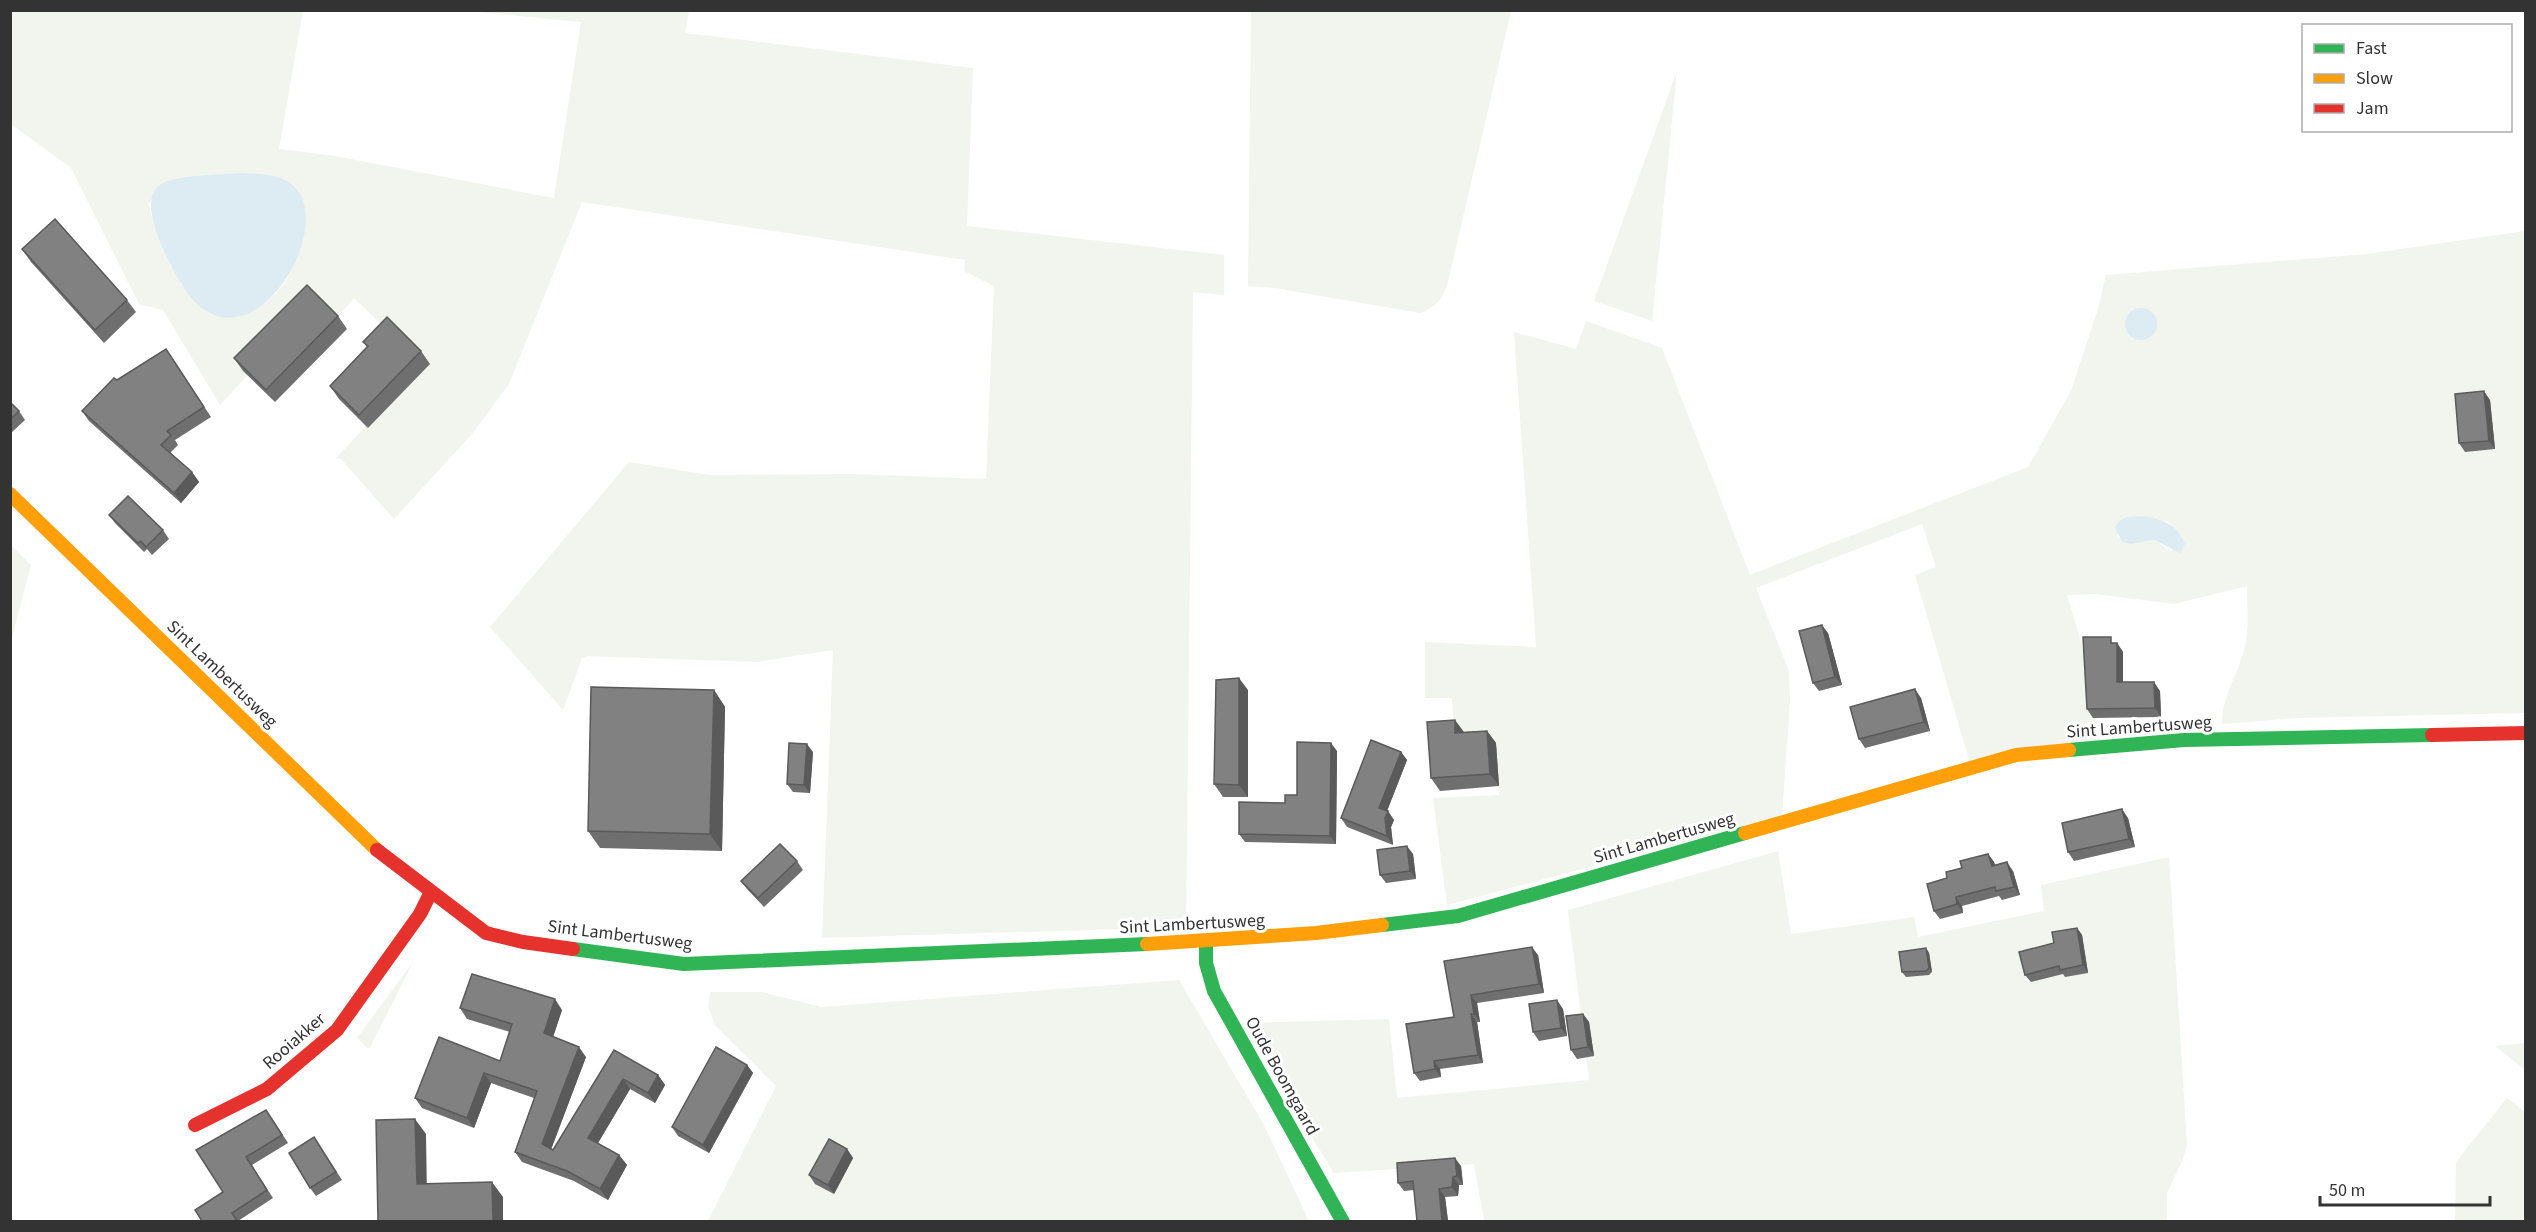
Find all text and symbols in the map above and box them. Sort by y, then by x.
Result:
legend [2302,24,2512,132]
text: Fast [2356,36,2387,61]
text: Slow [2356,66,2393,91]
text: Jam [2356,96,2389,121]
street label: Sint Lambertusweg [161,614,283,734]
street label: Sint Lambertusweg [2066,709,2212,745]
street label: Sint Lambertusweg [1591,806,1737,870]
street label: Sint Lambertusweg [1119,908,1265,940]
street label: Sint Lambertusweg [546,914,694,956]
street label: Rooiakker [257,1006,331,1075]
street label: Oude Boomgaard [1239,1012,1325,1140]
scale bar [2320,1169,2490,1207]
text: 50 m [2329,1178,2365,1203]

